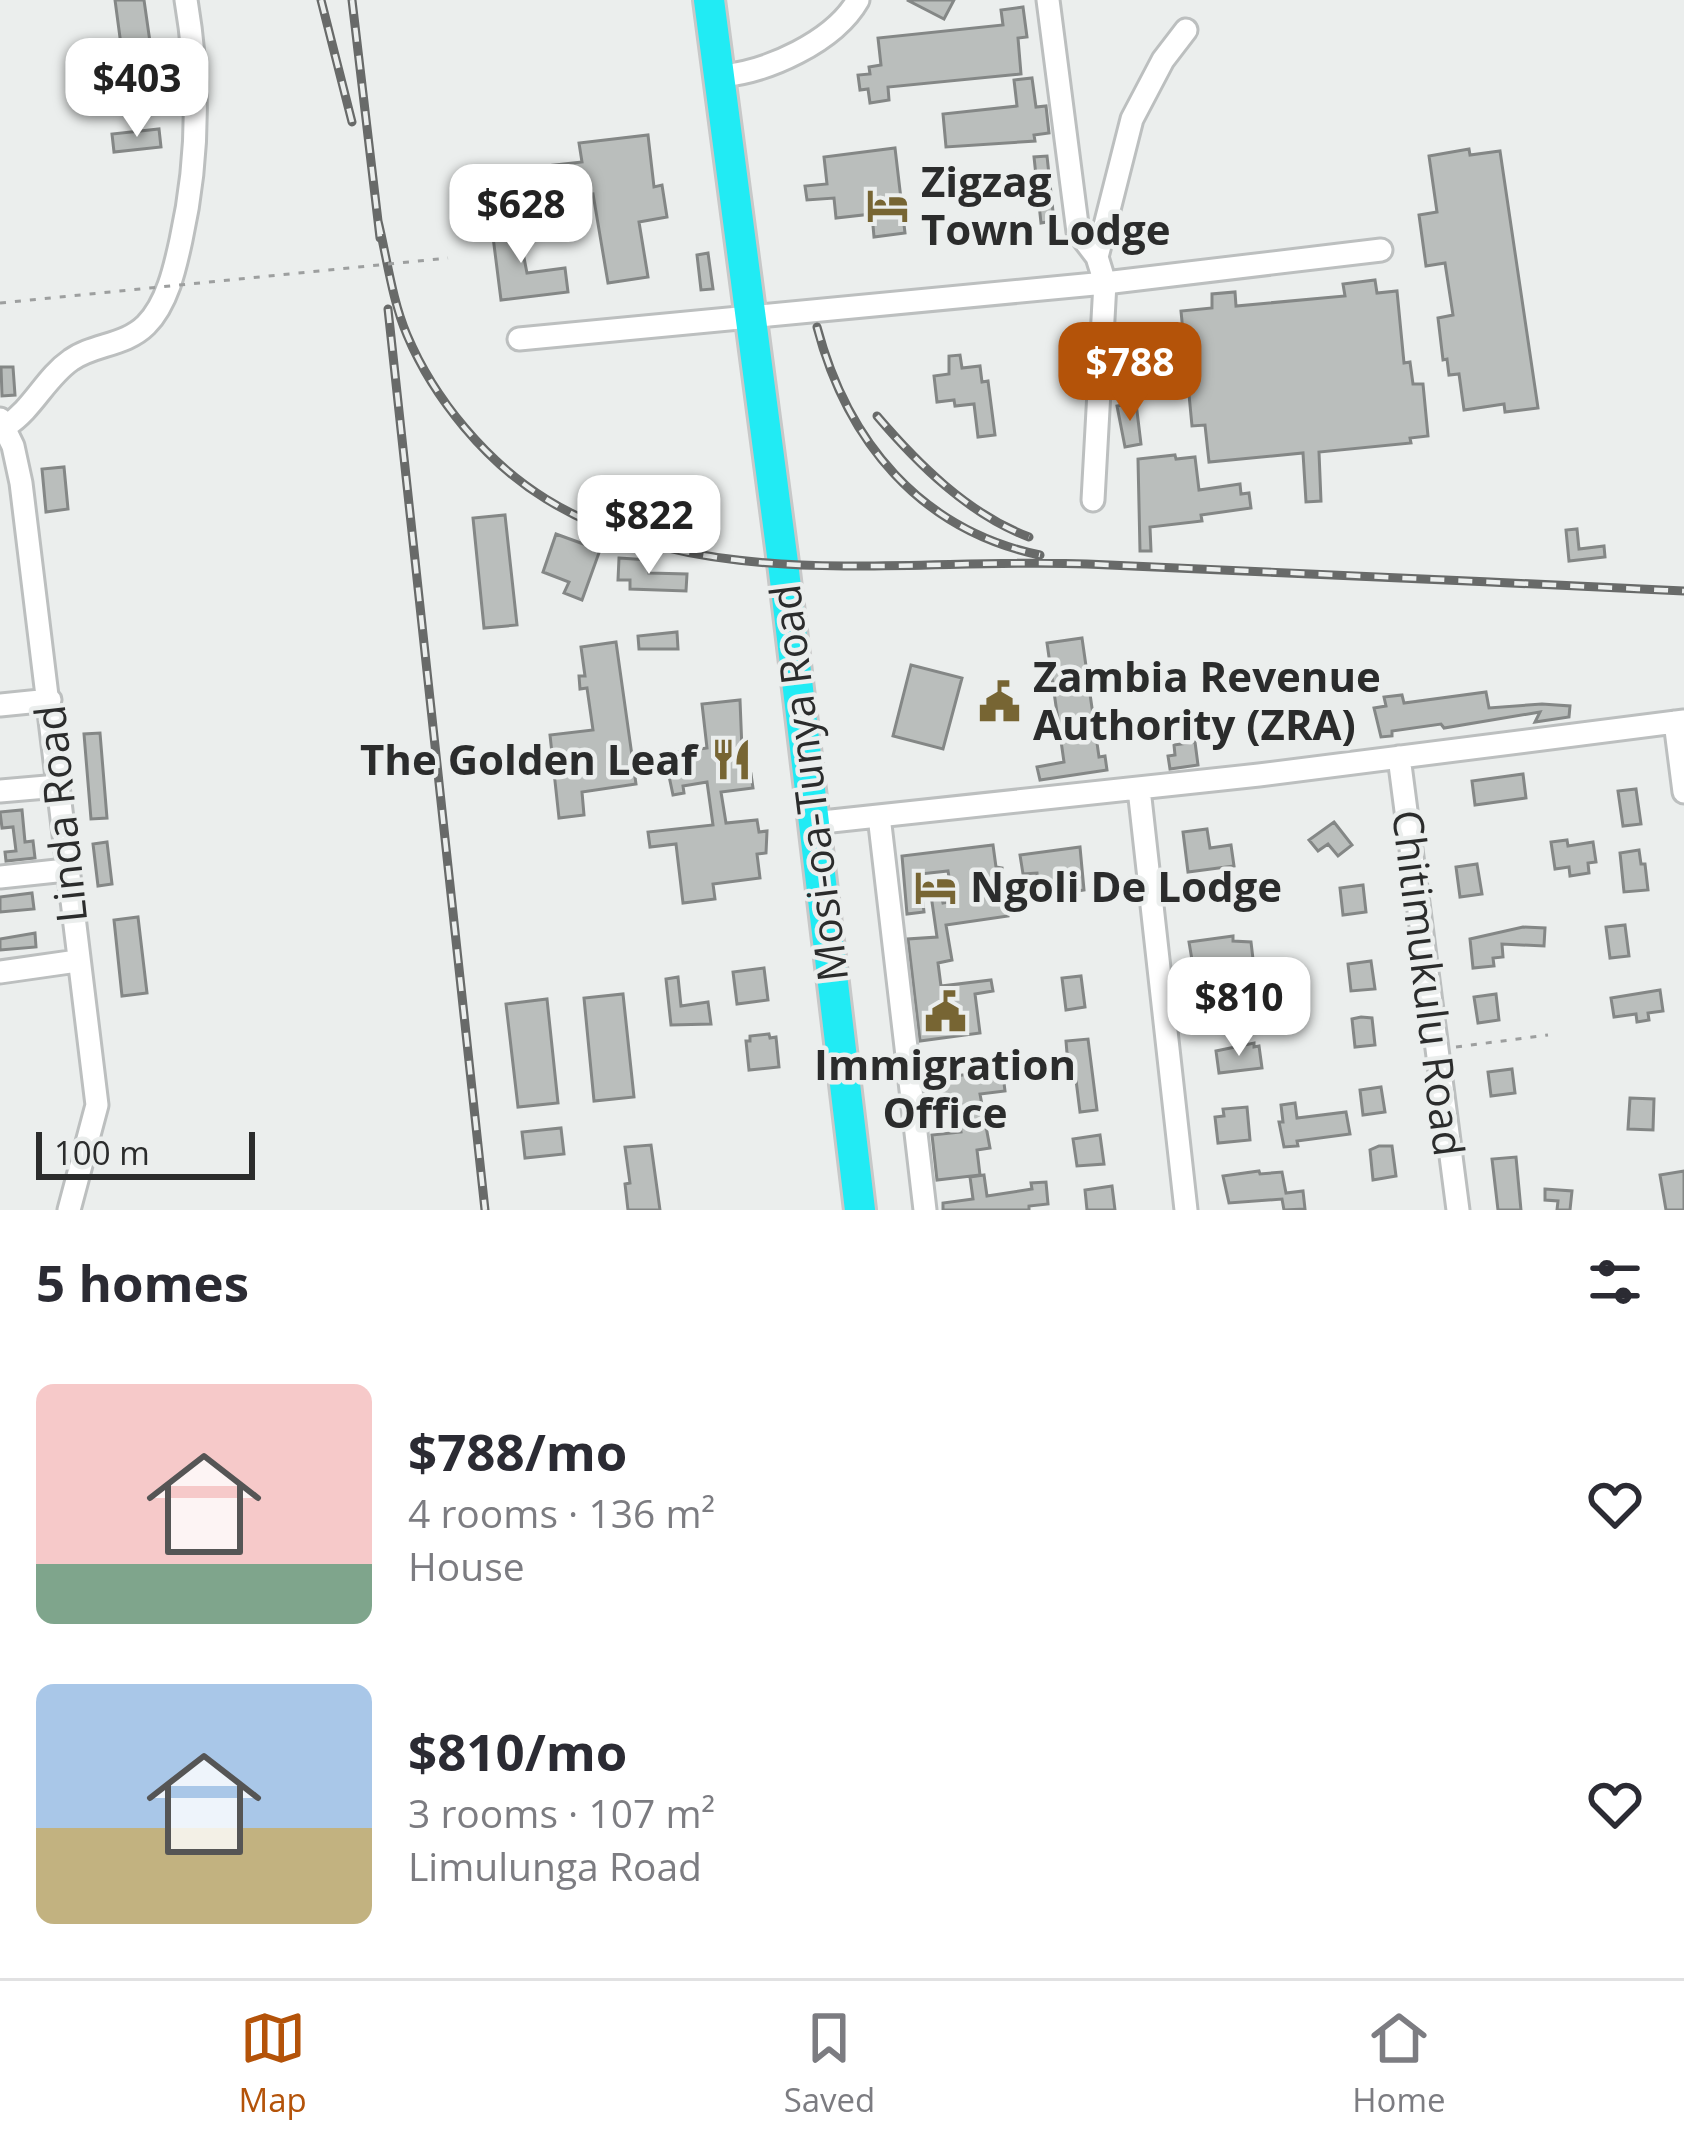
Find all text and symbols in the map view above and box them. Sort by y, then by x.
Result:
pin: $403 [66,38,208,140]
text: $403 [92,50,182,103]
place label: Zigzag Town Lodge [921,152,1171,257]
pin: $628 [450,164,592,266]
text: $628 [476,176,566,229]
hotel icon: Zigzag Town Lodge [864,183,910,229]
pin: $788 [1059,322,1201,424]
text: $788 [1085,334,1175,387]
pin: $822 [578,475,720,577]
text: $822 [604,487,694,540]
street label: Mosi-oa-Tunya Road [755,581,860,985]
place label: Zambia Revenue Authority (ZRA) [1033,647,1381,752]
public building icon: Zambia Revenue Authority (ZRA) [976,678,1022,724]
street label: Linda Road [20,703,99,926]
place label: The Golden Leaf [360,730,700,787]
restaurant icon: The Golden Leaf [708,737,754,783]
street label: Chitimukulu Road [1380,806,1479,1159]
place label: Ngoli De Lodge [970,857,1282,914]
hotel icon: Ngoli De Lodge [913,864,959,910]
pin: $810 [1168,957,1310,1059]
text: $810 [1194,969,1284,1022]
public building icon: Immigration Office [922,988,968,1034]
place label: Immigration Office [814,1035,1076,1140]
scale bar [36,1126,255,1179]
text: 100 m [54,1130,150,1175]
text: 5 homes [36,1247,249,1317]
icon: filters [1582,1249,1648,1315]
text: $788/mo [408,1416,627,1486]
icon: home [132,1432,276,1576]
icon: heart [1582,1471,1648,1537]
text: 4 rooms · 136 m² [408,1486,715,1539]
text: House [408,1539,525,1592]
text: $810/mo [408,1716,627,1786]
icon: home [132,1732,276,1876]
icon: heart [1582,1771,1648,1837]
text: 3 rooms · 107 m² [408,1786,715,1839]
text: Limulunga Road [408,1839,702,1892]
tab: Map [238,2005,307,2122]
tab: Saved [784,2005,875,2122]
tab: Home [1352,2005,1446,2122]

